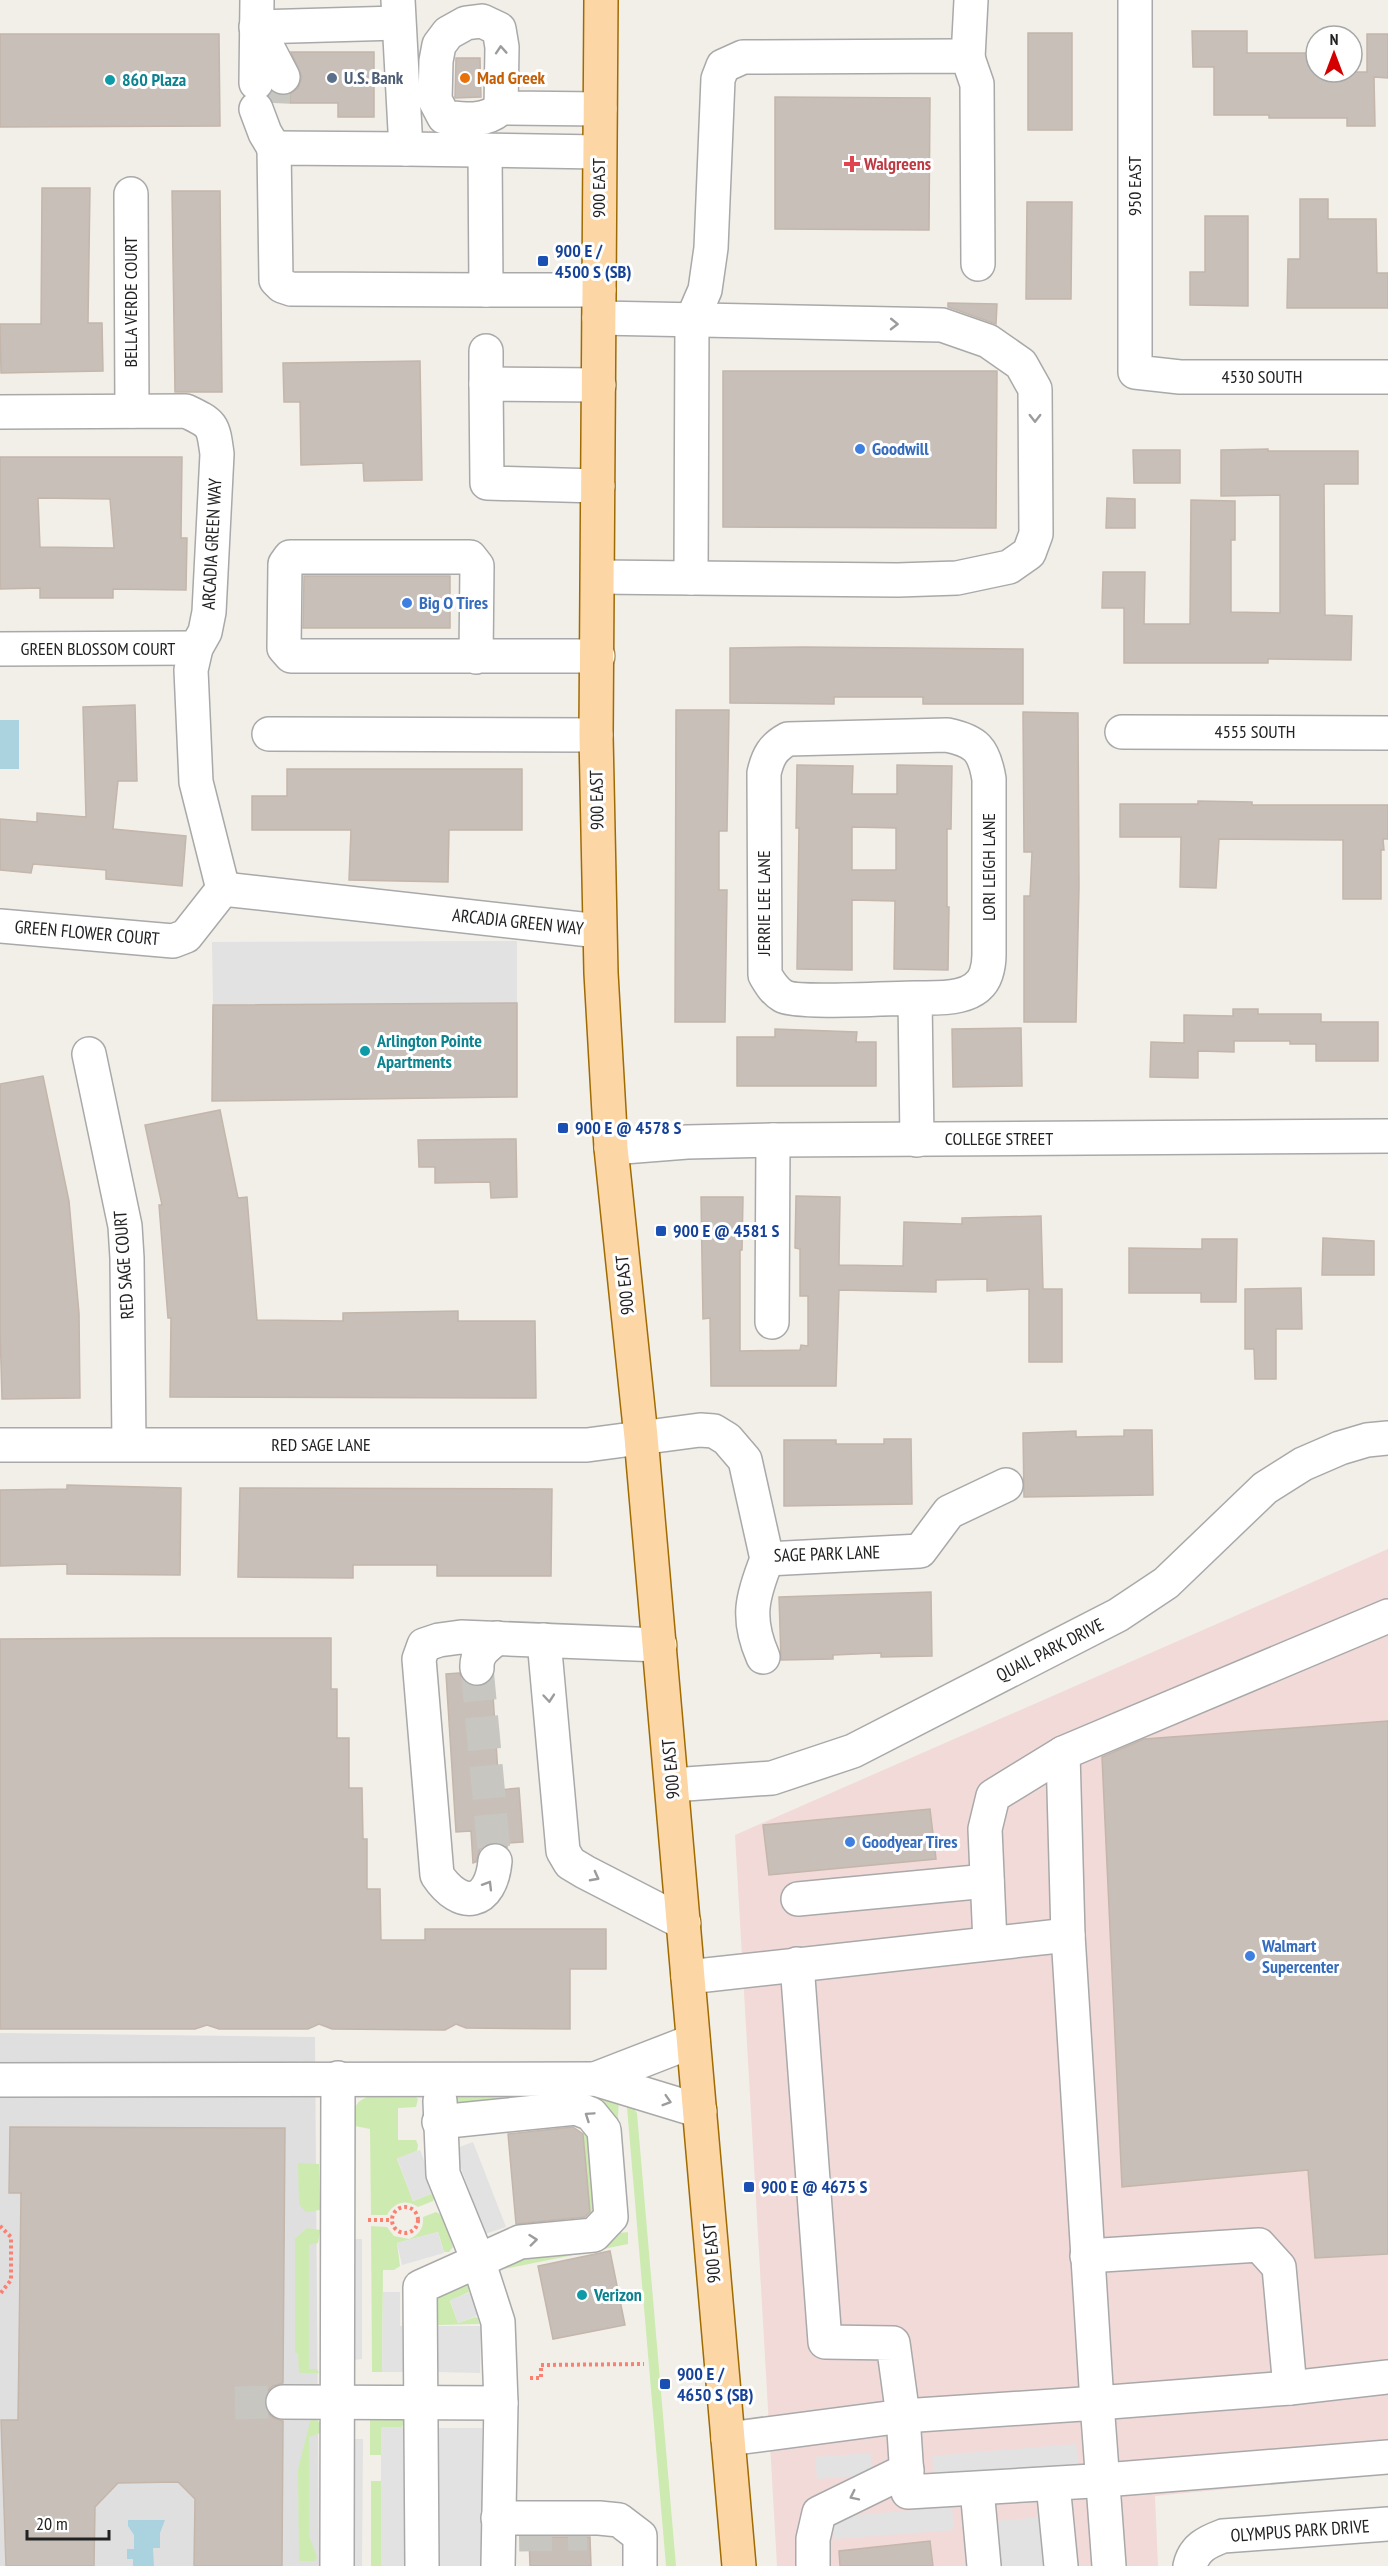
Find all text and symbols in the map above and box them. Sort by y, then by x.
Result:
north arrow [1304,24,1364,84]
text: N [1330,29,1338,49]
one-way arrow [495,45,508,54]
place label: U.S. Bank [344,66,404,89]
place label: Mad Greek [477,66,546,89]
place label: 860 Plaza [122,68,186,91]
marker: U.S. Bank [325,71,339,85]
marker: Mad Greek [458,71,472,85]
marker: 860 Plaza [103,73,117,87]
place label: Walgreens [863,152,931,175]
street label: 950 EAST [1123,156,1146,216]
marker: Walgreens [845,157,859,171]
street label: 900 EAST [587,158,610,218]
street label: BELLA VERDE COURT [119,236,142,368]
place label: 900 E / 4500 S (SB) [555,239,631,283]
marker: 900 E / 4500 S (SB) [536,254,550,268]
one-way arrow [889,318,898,330]
street label: 4530 SOUTH [1222,365,1302,388]
one-way arrow [1029,413,1041,422]
place label: Goodwill [872,437,929,460]
marker: Goodwill [853,442,867,456]
street label: ARCADIA GREEN WAY [197,477,226,610]
place label: Big O Tires [419,591,488,614]
marker: Big O Tires [400,596,414,610]
street label: GREEN BLOSSOM COURT [21,637,175,660]
street label: 4555 SOUTH [1215,720,1295,743]
street label: 900 EAST [584,770,609,830]
street label: LORI LEIGH LANE [977,813,1000,921]
street label: JERRIE LEE LANE [752,850,775,957]
street label: ARCADIA GREEN WAY [451,903,586,940]
street label: GREEN FLOWER COURT [14,915,160,950]
place label: Arlington Pointe Apartments [376,1029,482,1073]
marker: Arlington Pointe Apartments [358,1044,372,1058]
place label: 900 E @ 4578 S [575,1116,682,1139]
marker: 900 E @ 4578 S [556,1121,570,1135]
street label: COLLEGE STREET [945,1127,1053,1150]
street label: RED SAGE COURT [108,1210,139,1320]
place label: 900 E @ 4581 S [673,1219,780,1242]
marker: 900 E @ 4581 S [654,1224,668,1238]
street label: 900 EAST [610,1254,639,1316]
street label: RED SAGE LANE [271,1433,371,1456]
street label: SAGE PARK LANE [773,1540,881,1567]
street label: QUAIL PARK DRIVE [992,1613,1107,1686]
one-way arrow [542,1694,555,1703]
street label: 900 EAST [656,1738,685,1800]
place label: Goodyear Tires [862,1830,958,1853]
marker: Goodyear Tires [843,1835,857,1849]
one-way arrow [588,1870,599,1881]
one-way arrow [481,1880,492,1891]
place label: Walmart Supercenter [1261,1934,1340,1978]
marker: Walmart Supercenter [1243,1949,1257,1963]
one-way arrow [661,2094,672,2107]
one-way arrow [584,2112,595,2123]
place label: 900 E @ 4675 S [761,2175,868,2198]
marker: 900 E @ 4675 S [742,2180,756,2194]
street label: 900 EAST [697,2222,726,2284]
one-way arrow [528,2234,537,2247]
place label: Verizon [593,2283,642,2306]
marker: Verizon [575,2288,589,2302]
place label: 900 E / 4650 S (SB) [677,2362,753,2406]
marker: 900 E / 4650 S (SB) [658,2377,672,2391]
one-way arrow [850,2488,861,2500]
scale bar [27,2503,110,2541]
text: 20 m [36,2512,68,2535]
street label: OLYMPUS PARK DRIVE [1230,2514,1370,2547]

